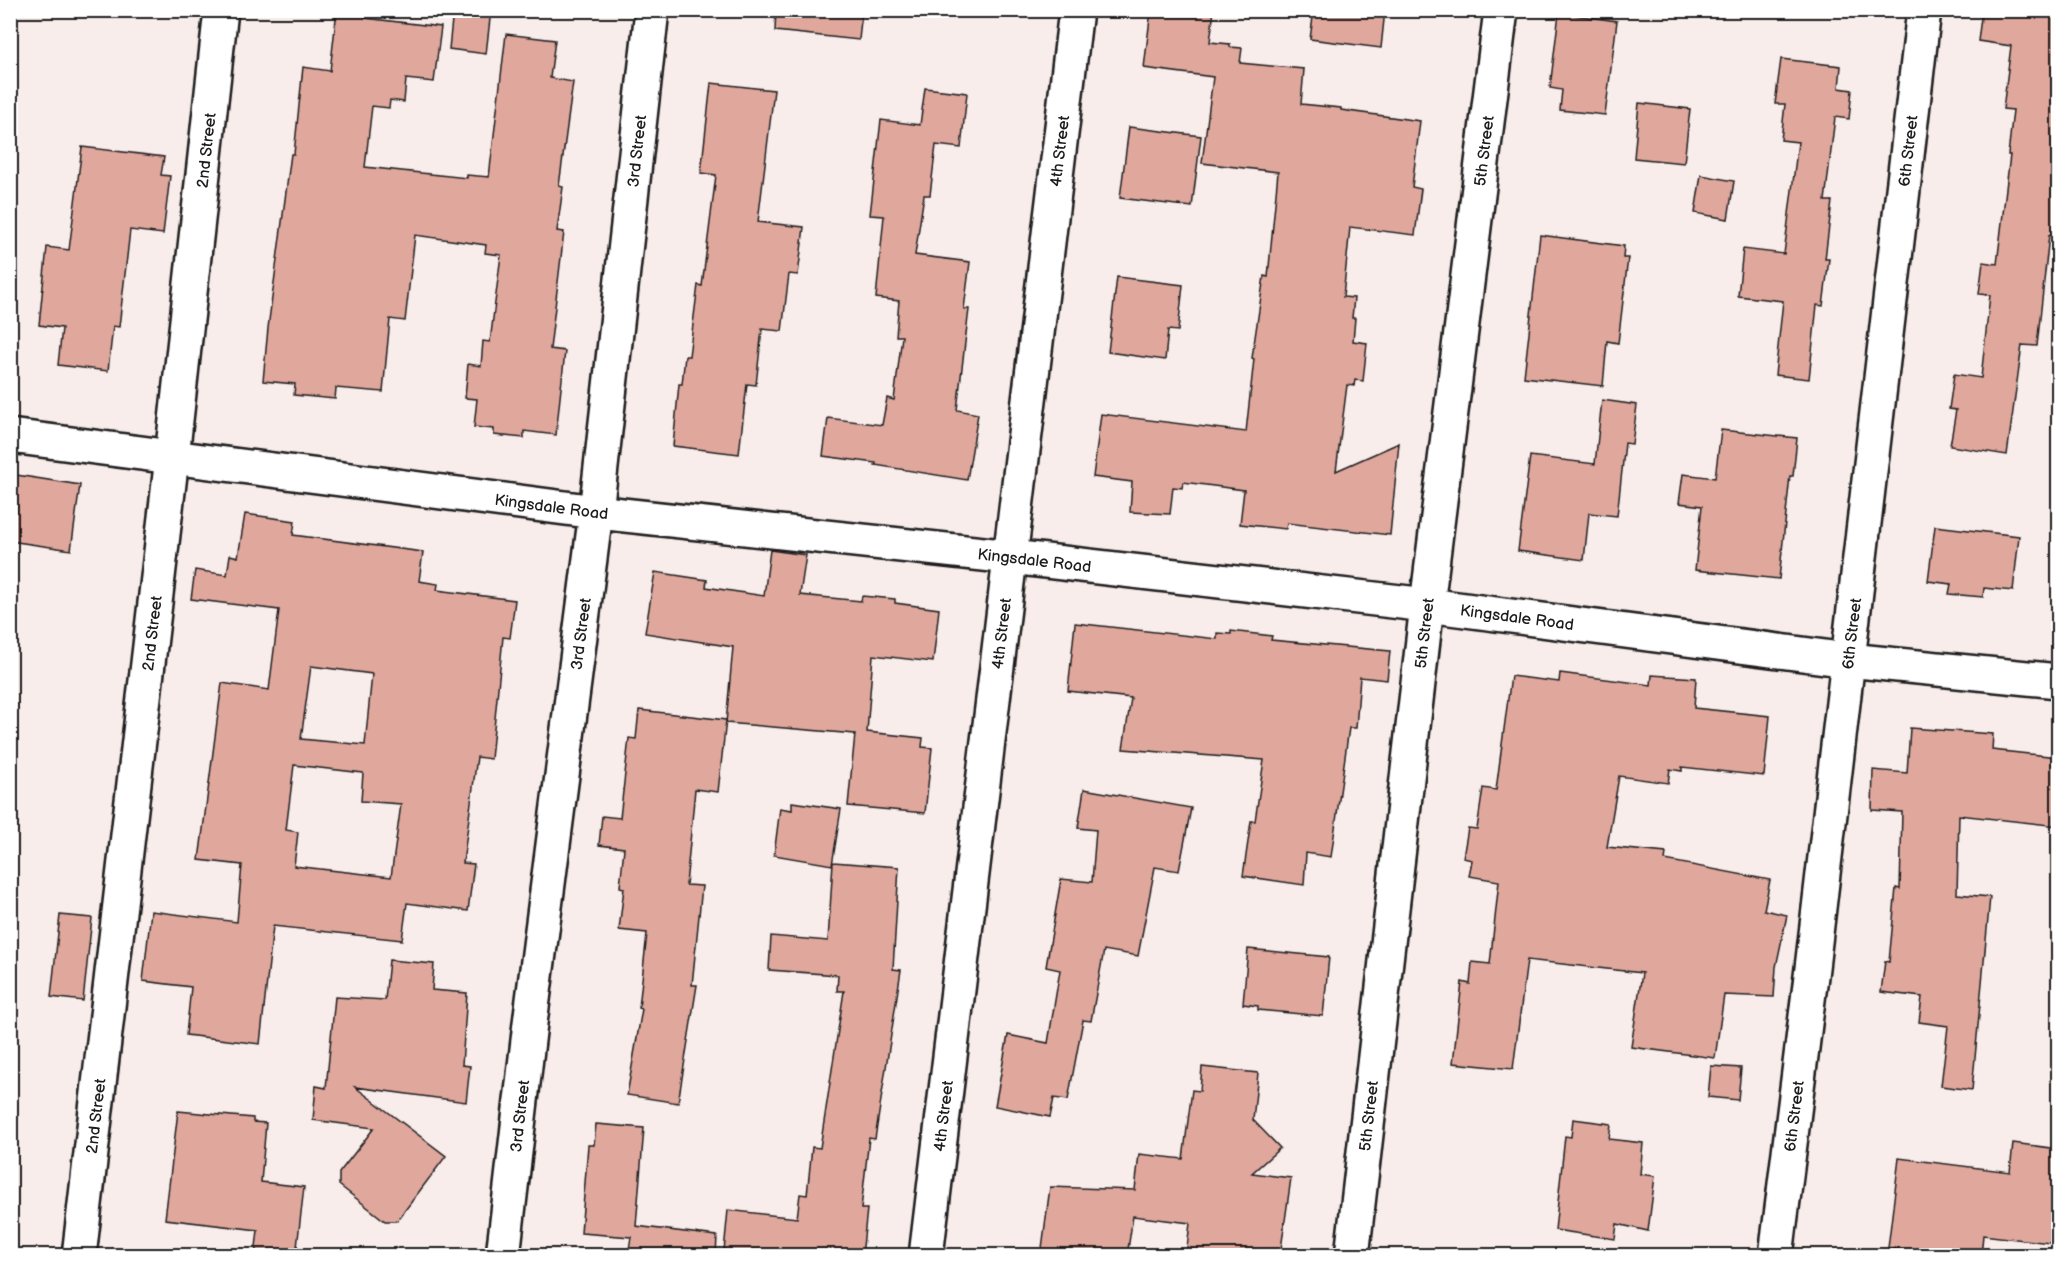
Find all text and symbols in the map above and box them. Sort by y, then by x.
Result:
street label: 2nd Street [194,112,221,189]
street label: 3rd Street [624,114,651,188]
street label: 4th Street [1047,114,1074,188]
street label: 6th Street [1895,114,1923,188]
street label: 5th Street [1471,115,1499,187]
street label: Kingsdale Road [493,491,609,524]
street label: Kingsdale Road [976,545,1092,577]
street label: 2nd Street [139,595,167,672]
street label: 3rd Street [568,597,596,671]
street label: 4th Street [989,597,1016,670]
street label: 5th Street [1412,597,1439,670]
street label: 6th Street [1839,597,1866,670]
street label: Kingsdale Road [1459,601,1575,635]
street label: 2nd Street [83,1077,111,1155]
street label: 3rd Street [507,1079,534,1153]
street label: 4th Street [931,1079,958,1153]
street label: 5th Street [1356,1080,1383,1152]
street label: 6th Street [1781,1080,1809,1153]

